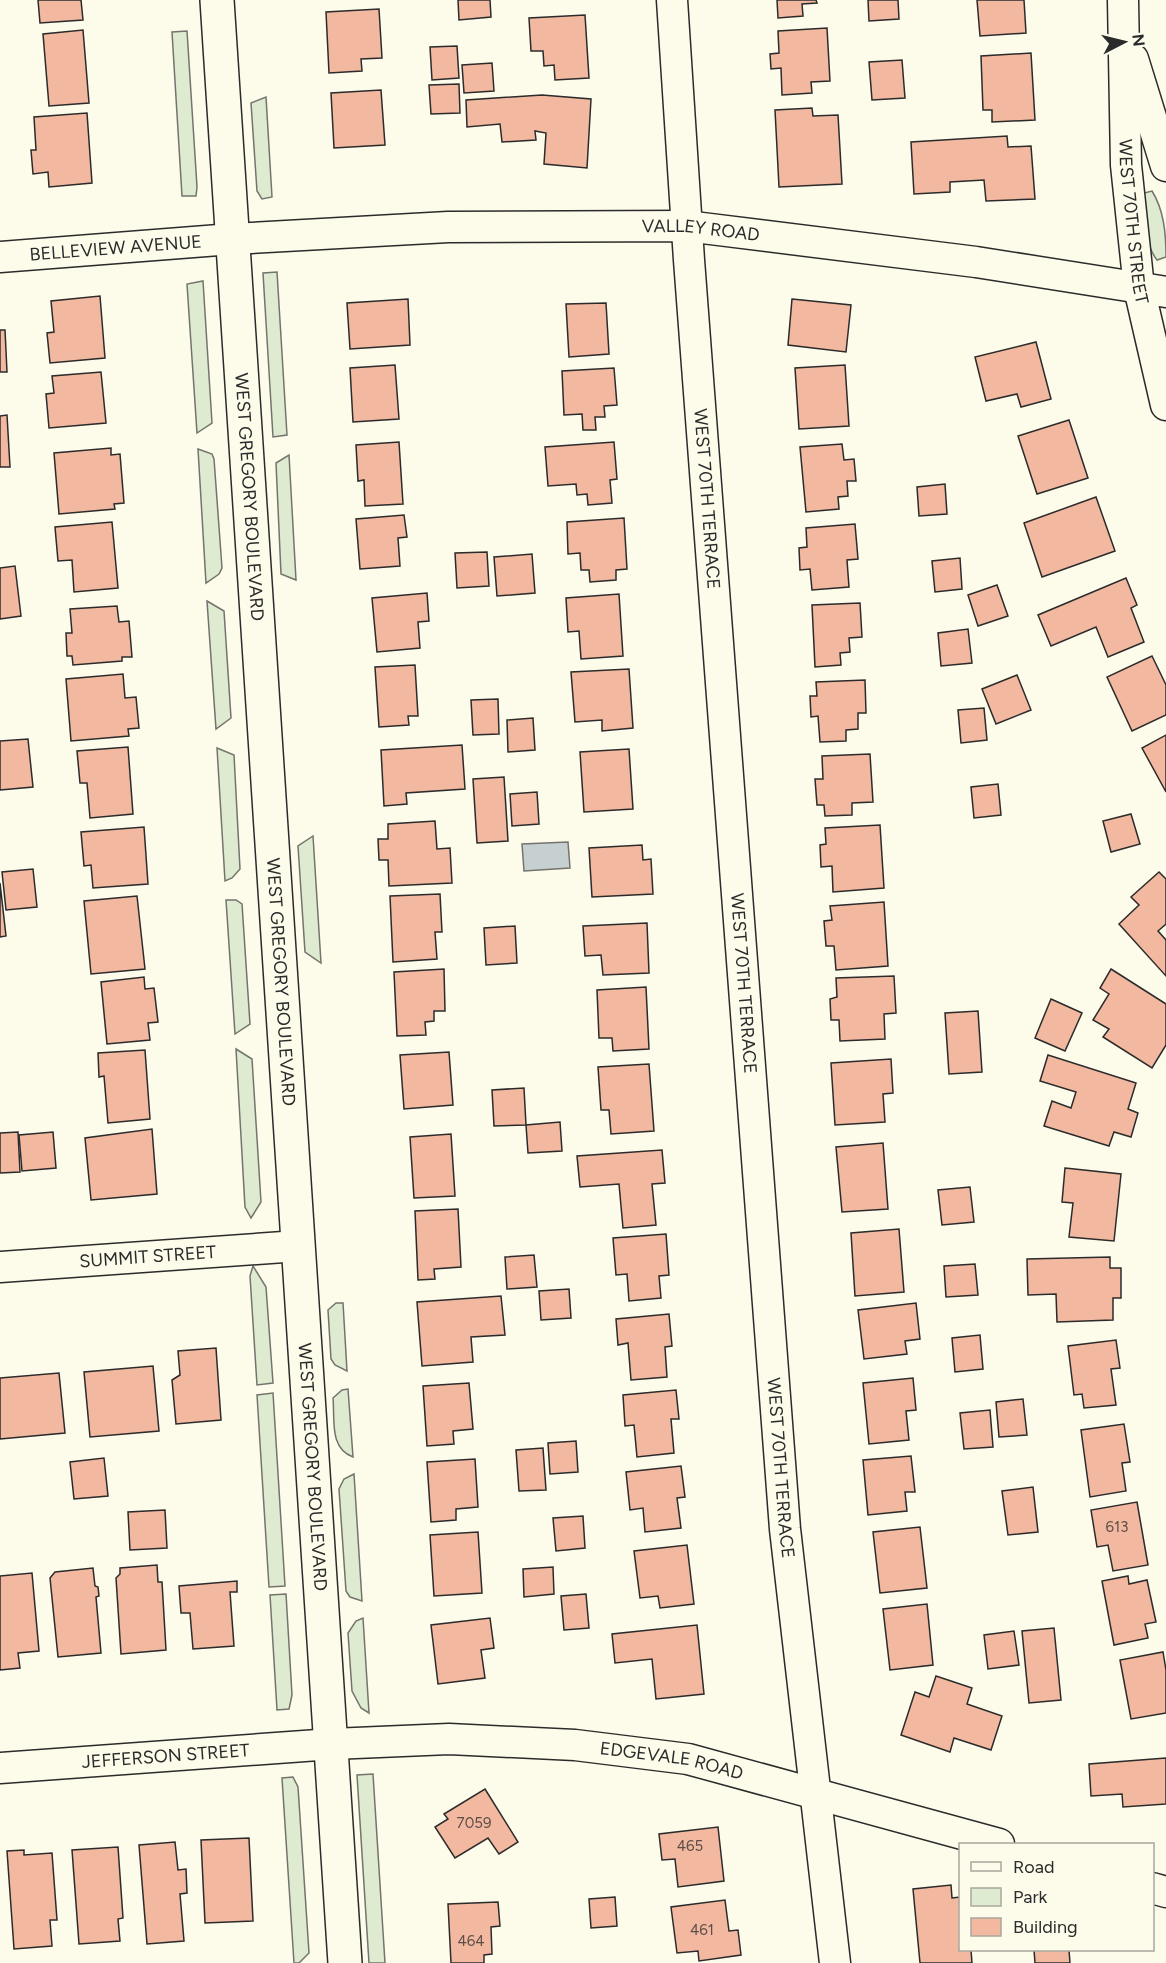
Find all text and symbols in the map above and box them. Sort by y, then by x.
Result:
north arrow [1094,12,1154,72]
text: N [1128,33,1149,48]
street label: WEST 70TH STREET [1115,139,1153,306]
street label: VALLEY ROAD [642,215,761,246]
street label: BELLEVIEW AVENUE [29,230,203,266]
street label: WEST GREGORY BOULEVARD [230,372,268,622]
street label: WEST 70TH TERRACE [689,408,725,590]
street label: WEST GREGORY BOULEVARD [262,857,300,1107]
street label: WEST 70TH TERRACE [726,892,762,1075]
street label: SUMMIT STREET [78,1241,217,1272]
street label: WEST GREGORY BOULEVARD [294,1342,332,1592]
street label: WEST 70TH TERRACE [763,1377,799,1559]
house number: 613 [1106,1518,1128,1536]
street label: EDGEVALE ROAD [599,1737,746,1785]
street label: JEFFERSON STREET [81,1739,250,1773]
house number: 7059 [457,1814,491,1832]
house number: 465 [677,1837,703,1855]
legend [959,1843,1154,1951]
text: Road [1013,1856,1054,1878]
text: Park [1013,1886,1048,1908]
text: Building [1013,1916,1078,1938]
house number: 461 [690,1921,714,1939]
house number: 464 [457,1932,485,1950]

